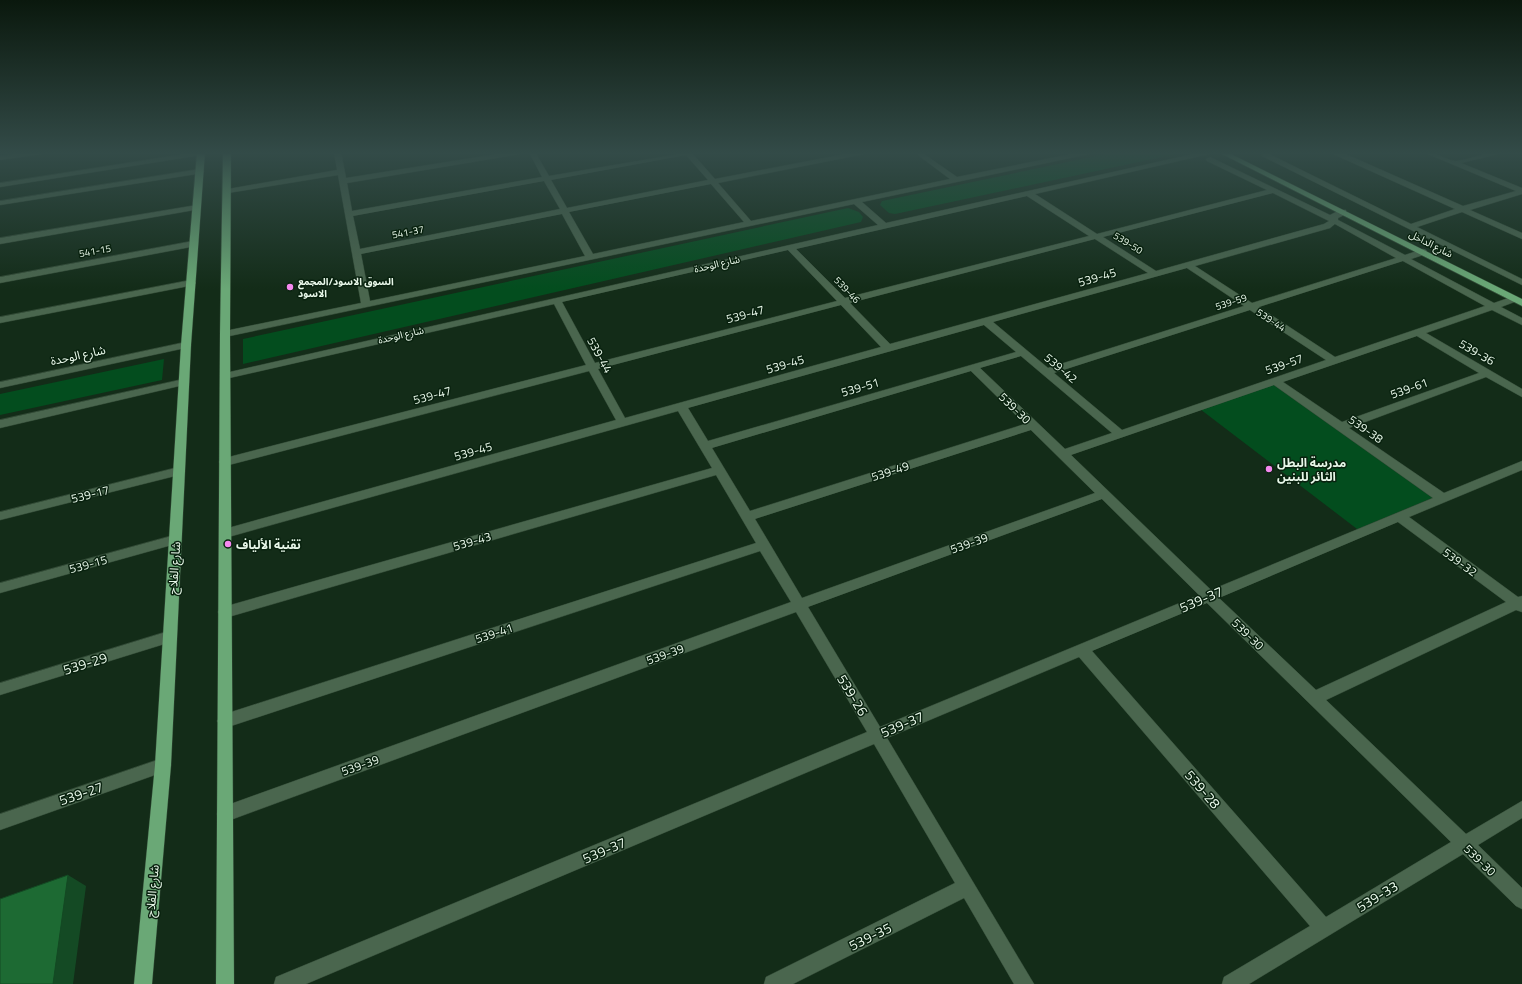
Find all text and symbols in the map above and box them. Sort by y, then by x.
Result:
street label: 541-37 [391,222,425,242]
street label: شارع الداخل [1406,227,1456,262]
street label: 539-50 [1110,228,1146,258]
street label: 541-15 [78,241,113,261]
street label: شارع الوحدة [693,251,742,277]
street label: 539-45 [1076,262,1119,291]
street label: 539-46 [830,273,864,307]
place label: السوق الاسود/المجمع الاسود [298,274,394,301]
marker: السوق الاسود/المجمع الاسود [285,282,295,292]
street label: 539-59 [1213,290,1249,314]
street label: 539-47 [724,300,766,328]
street label: 539-44 [1253,305,1289,335]
street label: شارع الوحدة [377,322,426,348]
street label: 539-44 [582,333,618,377]
street label: 539-36 [1455,334,1499,370]
street label: شارع الوحدة [49,340,107,370]
street label: 539-42 [1040,348,1082,388]
street label: 539-45 [764,349,807,378]
street label: 539-57 [1263,349,1305,379]
street label: 539-61 [1387,372,1431,404]
street label: 539-51 [839,373,881,401]
street label: 539-47 [411,381,453,409]
street label: 539-30 [994,388,1036,429]
street label: 539-38 [1345,410,1388,448]
street label: 539-45 [452,436,495,465]
place label: مدرسة البطل الثائر للبنين [1277,453,1346,486]
street label: 539-49 [869,456,912,486]
marker: مدرسة البطل الثائر للبنين [1264,464,1274,474]
street label: 539-17 [69,480,111,508]
street label: 539-43 [451,527,493,555]
street label: 539-39 [947,527,991,559]
place label: تقنية الألياف [236,535,302,554]
marker: تقنية الألياف [223,539,233,549]
street label: شارع الفلاح [163,541,185,595]
street label: 539-32 [1439,543,1481,581]
street label: 539-15 [67,550,109,578]
street label: 539-37 [1176,580,1226,618]
street label: 539-30 [1227,614,1269,655]
street label: 539-41 [473,618,515,648]
street label: 539-39 [643,638,687,670]
street label: 539-29 [60,646,110,680]
street label: 539-26 [832,670,874,720]
street label: 539-37 [877,705,927,743]
street label: 539-39 [338,749,382,781]
street label: 539-28 [1180,765,1226,813]
street label: 539-27 [56,776,106,810]
street label: 539-37 [579,831,629,869]
street label: 539-30 [1459,840,1501,881]
street label: شارع الفلاح [140,864,164,918]
street label: 539-33 [1352,875,1402,917]
street label: 539-35 [845,917,895,955]

